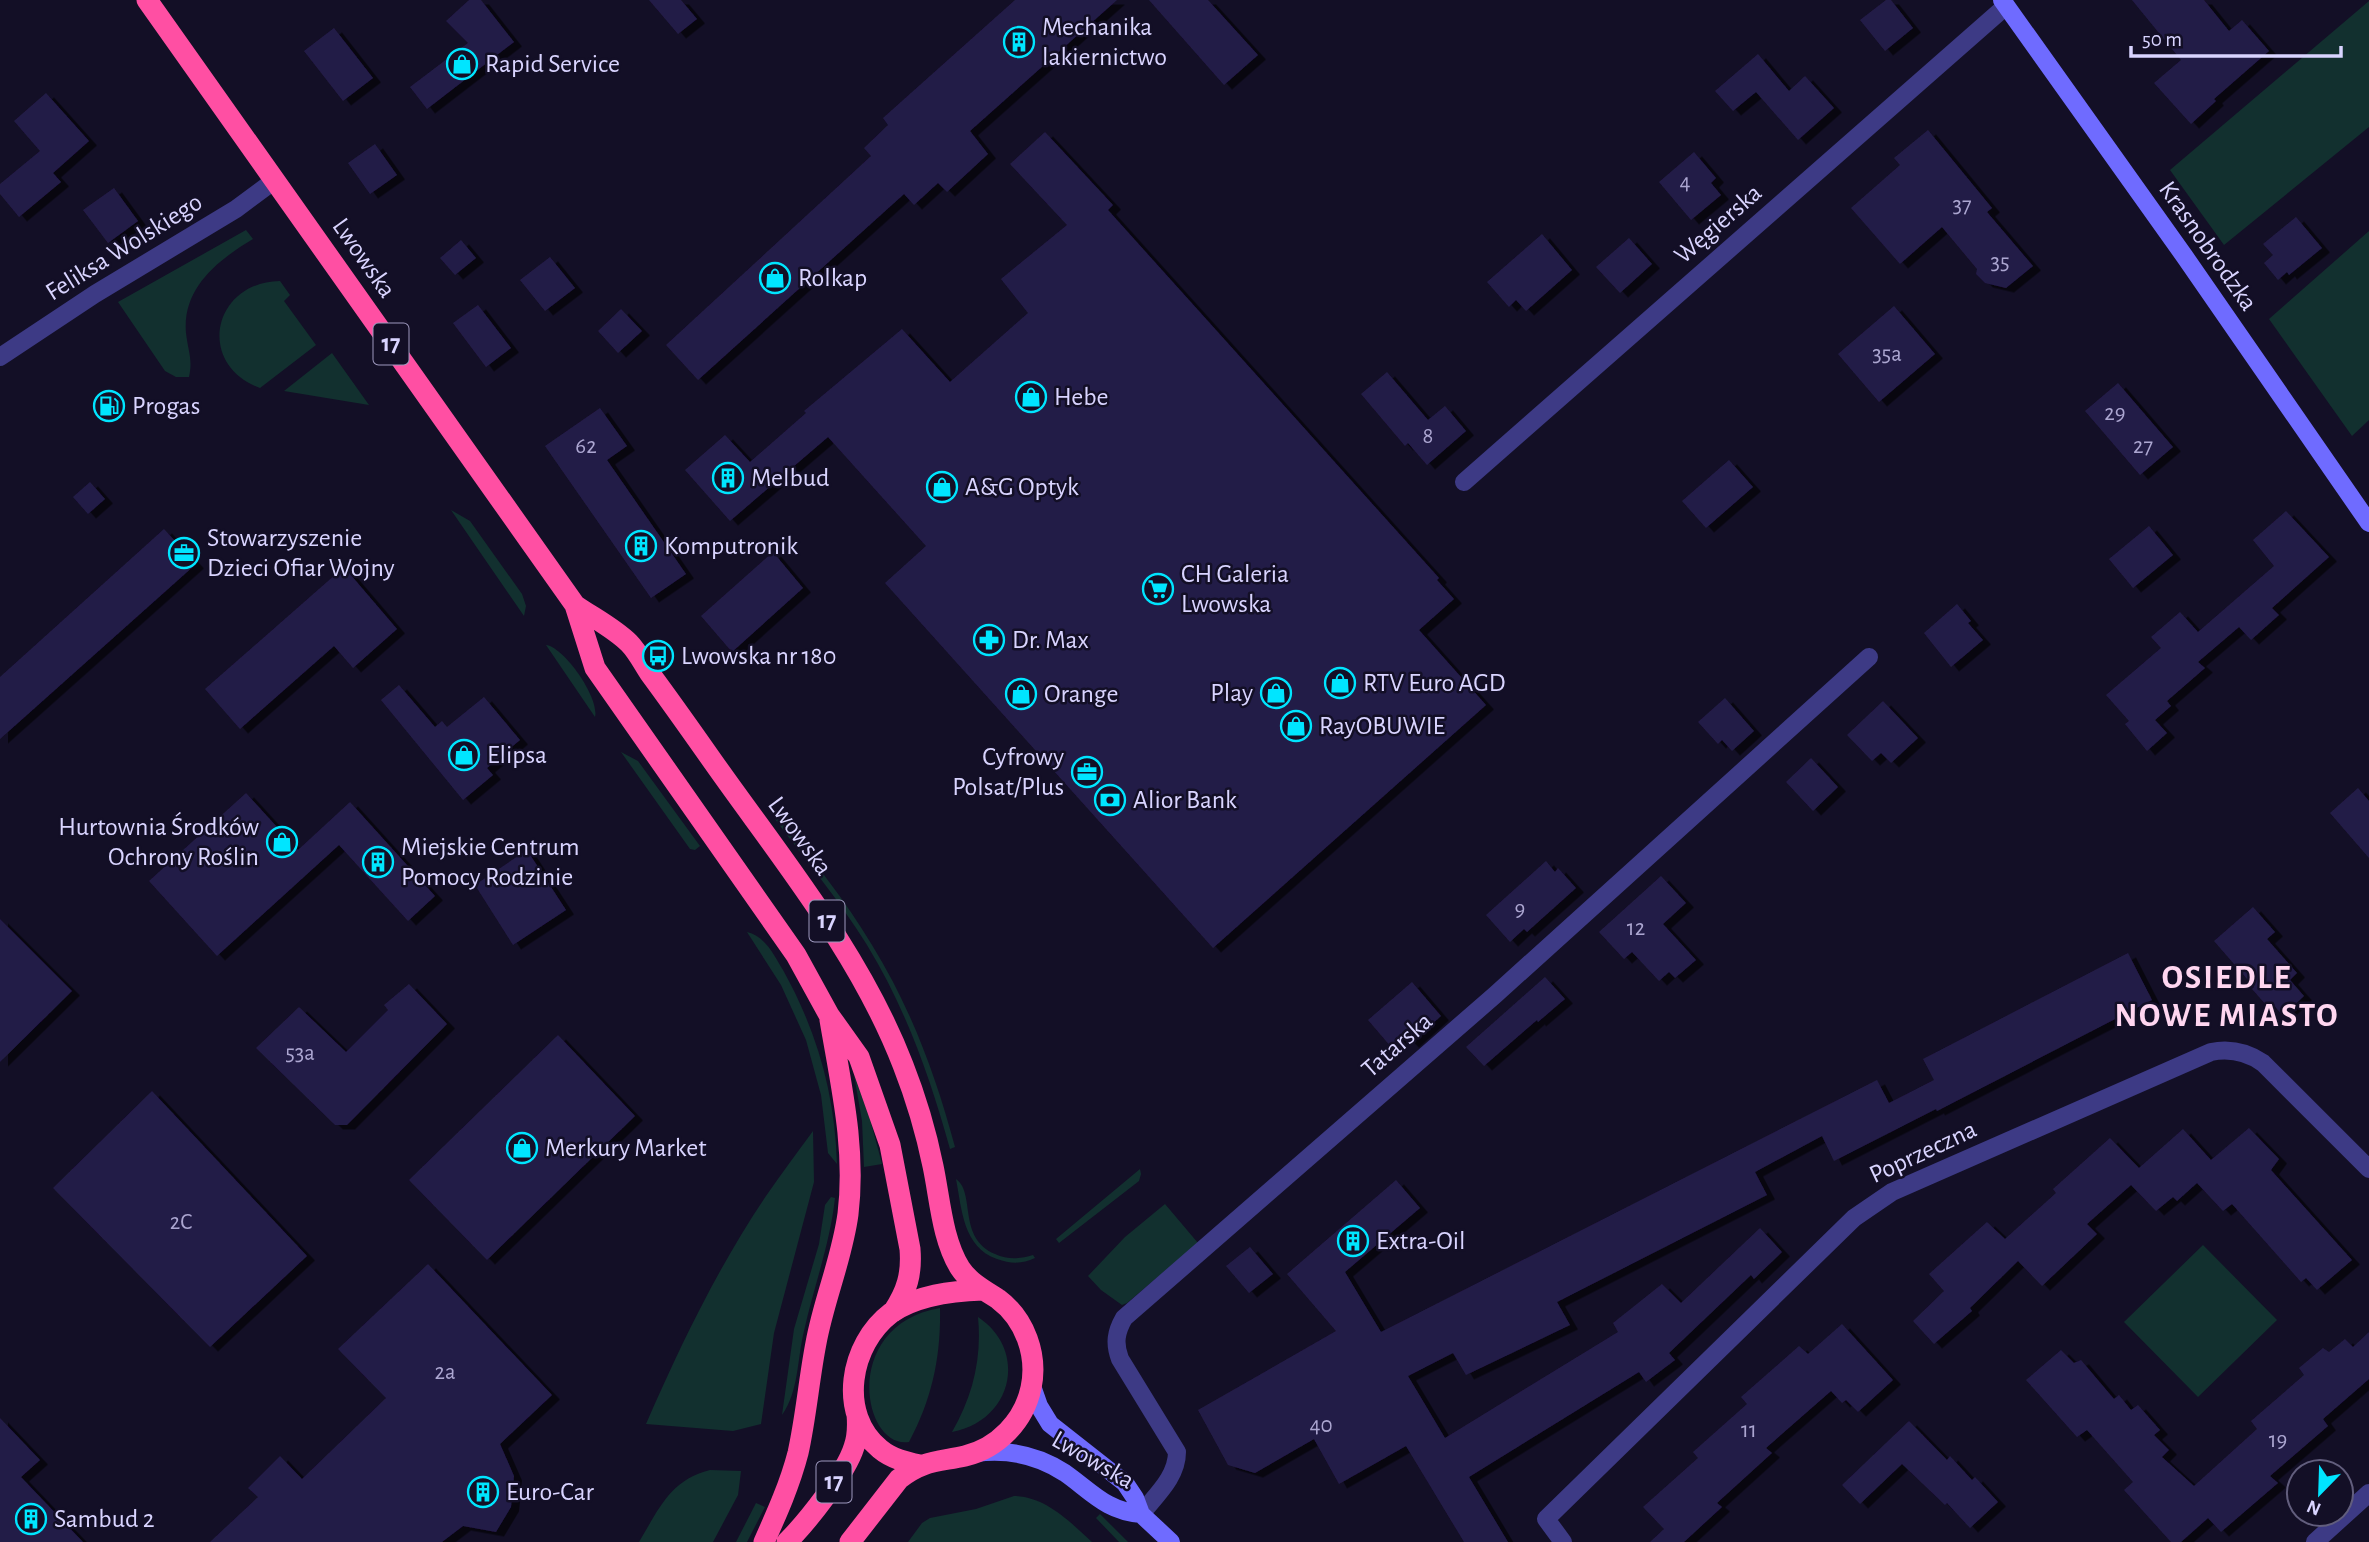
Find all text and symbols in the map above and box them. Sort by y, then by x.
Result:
place label: Mechanika lakiernictwo [1042,14,1167,70]
scale bar [2131,14,2341,58]
building icon: Mechanika lakiernictwo [1002,25,1036,59]
text: 50 m [2142,29,2182,50]
shop icon: Rapid Service [445,47,479,81]
place label: Rapid Service [485,51,620,77]
house number: 4 [1679,171,1691,194]
street label: Krasnobrodzka [2154,176,2262,316]
street label: Węgierska [1669,179,1767,269]
street label: Feliksa Wolskiego [41,189,207,305]
house number: 37 [1952,194,1972,217]
street label: Lwowska [327,214,401,302]
house number: 35 [1990,251,2010,274]
shop icon: Rolkap [758,261,792,295]
place label: Rolkap [798,265,867,291]
road number: 17 [374,324,408,365]
house number: 35a [1872,343,1902,366]
shop icon: Hebe [1014,380,1048,414]
place label: Hebe [1054,384,1109,410]
fuel station icon: Progas [92,389,126,423]
place label: Progas [132,393,200,419]
house number: 29 [2104,402,2126,425]
house number: 8 [1423,425,1433,448]
house number: 62 [575,435,597,458]
house number: 27 [2133,435,2153,458]
building icon: Melbud [711,461,745,495]
place label: Melbud [751,465,829,491]
shop icon: A&G Optyk [925,470,959,504]
place label: A&G Optyk [965,474,1079,500]
place label: Stowarzyszenie Dzieci Ofiar Wojny [207,525,395,581]
building icon: Komputronik [624,529,658,563]
place label: Komputronik [664,533,798,559]
office icon: Stowarzyszenie Dzieci Ofiar Wojny [167,536,201,570]
place label: CH Galeria Lwowska [1181,561,1289,617]
supermarket icon: CH Galeria Lwowska [1141,572,1175,606]
pharmacy icon: Dr. Max [972,623,1006,657]
place label: Dr. Max [1012,627,1089,653]
bus stop icon: Lwowska nr 180 [641,639,675,673]
place label: Lwowska nr 180 [681,643,836,669]
shop icon: RTV Euro AGD [1323,666,1357,700]
place label: RTV Euro AGD [1363,670,1506,696]
shop icon: Play [1259,676,1293,710]
shop icon: Orange [1004,677,1038,711]
place label: Play [1210,680,1253,706]
place label: Orange [1044,681,1118,707]
shop icon: RayOBUWIE [1279,709,1313,743]
place label: RayOBUWIE [1319,713,1445,739]
shop icon: Elipsa [447,738,481,772]
place label: Elipsa [487,742,547,768]
place label: Cyfrowy Polsat/Plus [952,744,1064,800]
office icon: Cyfrowy Polsat/Plus [1070,755,1104,789]
bank icon: Alior Bank [1093,783,1127,817]
place label: Alior Bank [1133,787,1237,813]
street label: Lwowska [763,792,837,880]
place label: Hurtownia Środków Ochrony Roślin [58,811,259,870]
shop icon: Hurtownia Środków Ochrony Roślin [265,825,299,859]
place label: Miejskie Centrum Pomocy Rodzinie [401,834,580,890]
building icon: Miejskie Centrum Pomocy Rodzinie [361,845,395,879]
house number: 9 [1515,898,1525,921]
road number: 17 [810,901,844,942]
house number: 12 [1627,917,1645,940]
district label: OSIEDLE NOWE MIASTO [2114,962,2340,1033]
street label: Tatarska [1357,1007,1437,1083]
house number: 53a [285,1042,315,1065]
street label: Poprzeczna [1865,1116,1981,1188]
shop icon: Merkury Market [505,1131,539,1165]
place label: Merkury Market [545,1135,707,1161]
house number: 2C [170,1211,192,1234]
building icon: Extra-Oil [1336,1224,1370,1258]
place label: Extra-Oil [1376,1228,1466,1254]
house number: 2a [434,1361,456,1384]
house number: 40 [1309,1414,1333,1437]
house number: 11 [1741,1419,1757,1442]
street label: Lwowska [1047,1426,1139,1494]
house number: 19 [2269,1429,2287,1452]
north arrow [2285,1458,2355,1528]
road number: 17 [816,1462,852,1502]
building icon: Euro-Car [466,1475,500,1509]
place label: Euro-Car [506,1479,594,1505]
text: N [2304,1496,2324,1519]
building icon: Sambud 2 [14,1502,48,1536]
place label: Sambud 2 [54,1506,155,1532]

